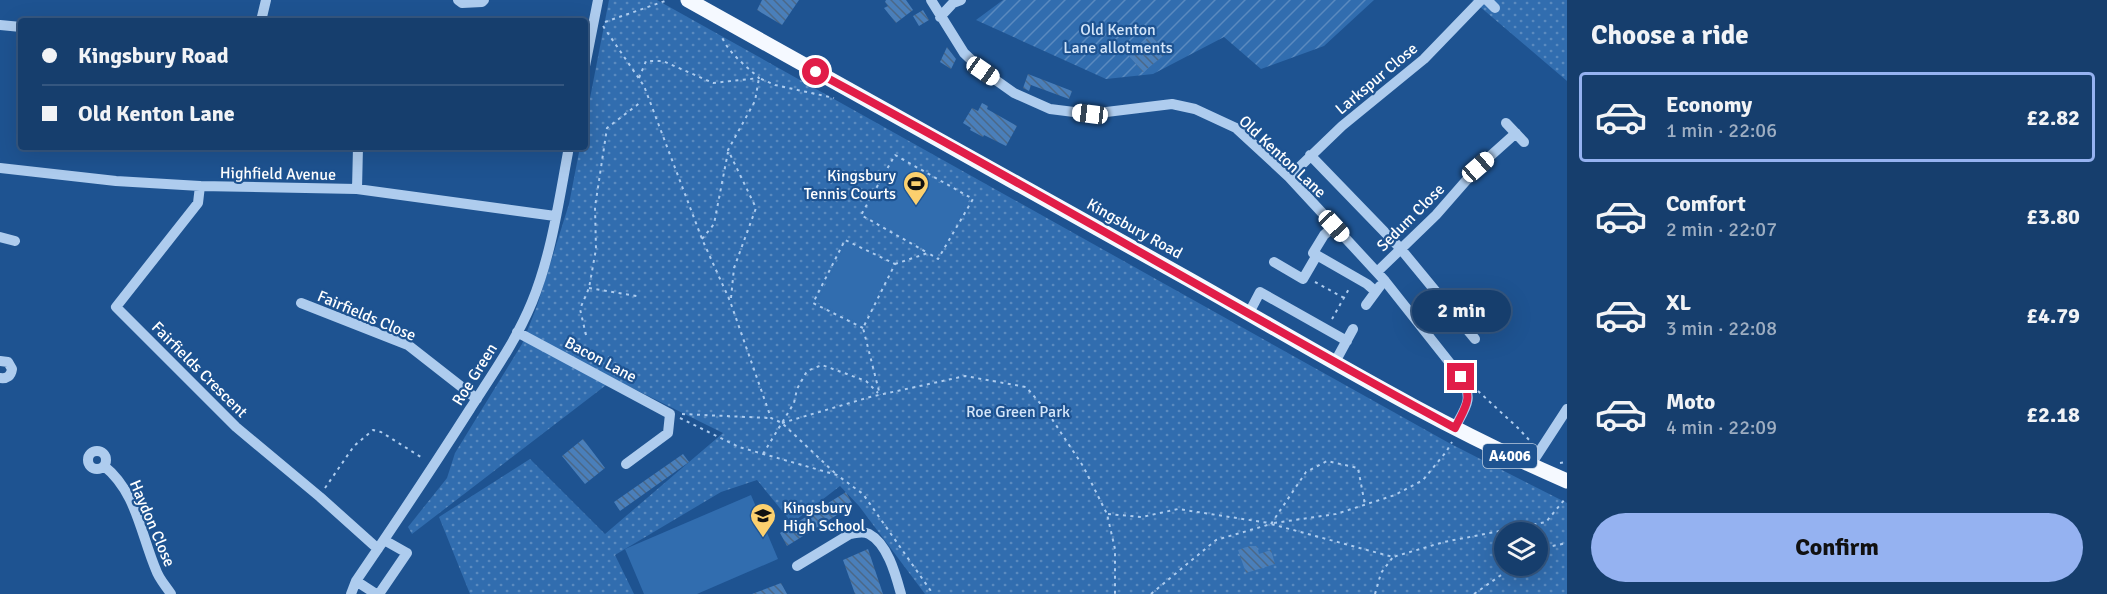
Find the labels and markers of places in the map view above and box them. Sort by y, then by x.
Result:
place label: Kingsbury Tennis Courts [804,166,897,204]
sports icon: Kingsbury Tennis Courts [901,169,931,207]
place label: Kingsbury High School [783,498,866,536]
school or university icon: Kingsbury High School [748,501,778,539]

